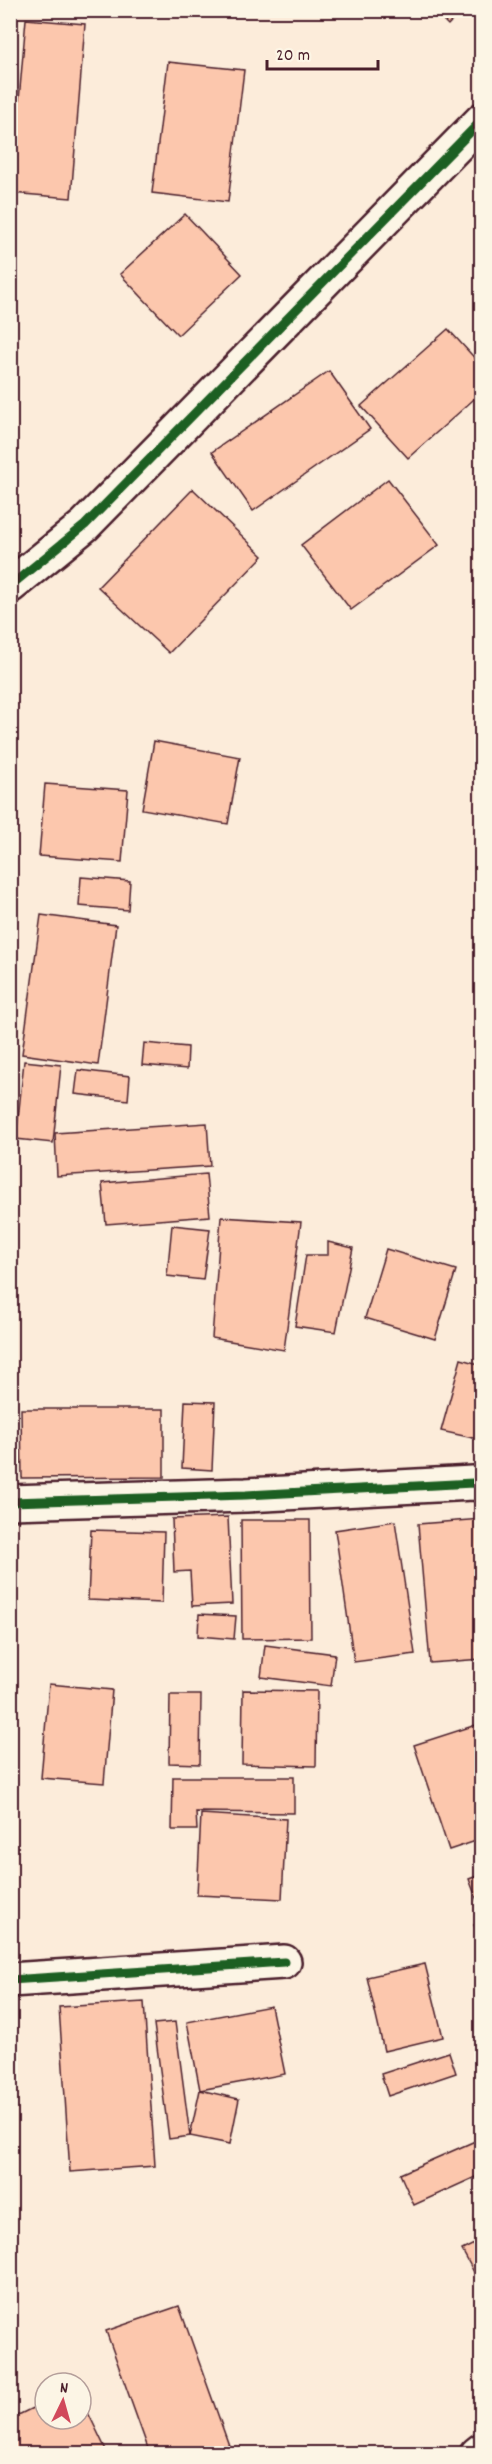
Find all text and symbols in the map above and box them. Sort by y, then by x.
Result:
scale bar [267,33,378,71]
text: 20 m [276,44,310,69]
north arrow [33,2371,93,2431]
text: N [59,2377,69,2400]

